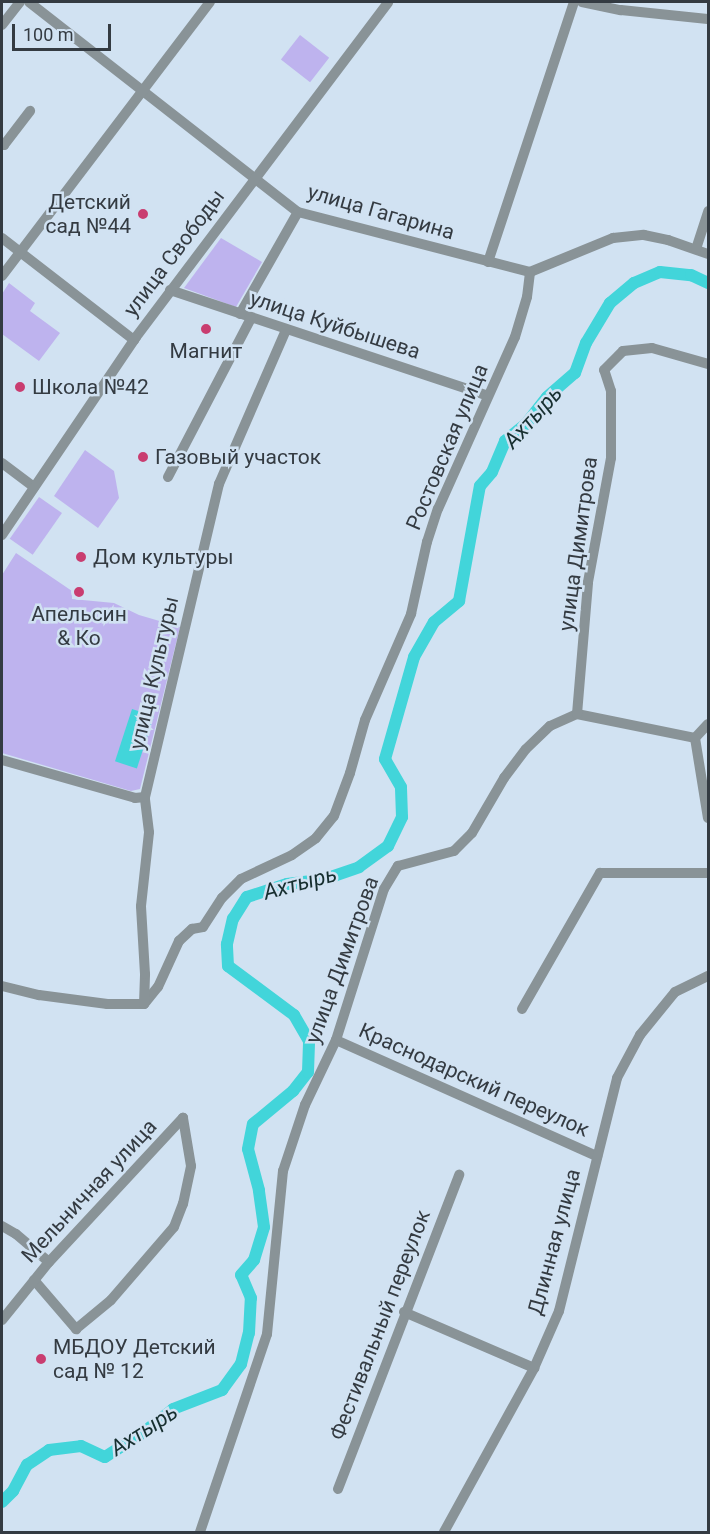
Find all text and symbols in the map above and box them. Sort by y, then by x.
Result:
scale bar [15,12,114,50]
text: 100 m [23,24,74,45]
street label: улица Гагарина [305,179,457,245]
street label: улица Свободы [118,185,230,321]
place label: Детский сад №44 [46,189,131,239]
marker: Детский сад №44 [136,207,150,221]
street label: улица Куйбышева [247,286,423,364]
marker: Магнит [199,322,213,336]
place label: Магнит [170,338,242,364]
street label: Ростовская улица [401,360,493,534]
place label: Школа №42 [32,374,149,400]
marker: Школа №42 [13,380,27,394]
water label: Ахтырь [498,380,568,454]
place label: Газовый участок [155,444,321,470]
marker: Газовый участок [136,450,150,464]
street label: улица Димитрова [553,455,603,633]
place label: Дом культуры [93,544,233,570]
marker: Дом культуры [74,550,88,564]
marker: Апельсин & Ко [72,585,86,599]
street label: улица Культуры [124,594,184,752]
place label: Апельсин & Ко [31,601,127,651]
water label: Ахтырь [260,861,340,905]
street label: улица Димитрова [300,873,384,1047]
street label: Краснодарский переулок [355,1018,593,1142]
street label: Мельничная улица [16,1114,162,1268]
street label: Длинная улица [522,1166,586,1318]
street label: Фестивальный переулок [324,1206,436,1444]
place label: МБДОУ Детский сад № 12 [53,1334,216,1384]
marker: МБДОУ Детский сад № 12 [34,1352,48,1366]
water label: Ахтырь [105,1398,183,1462]

